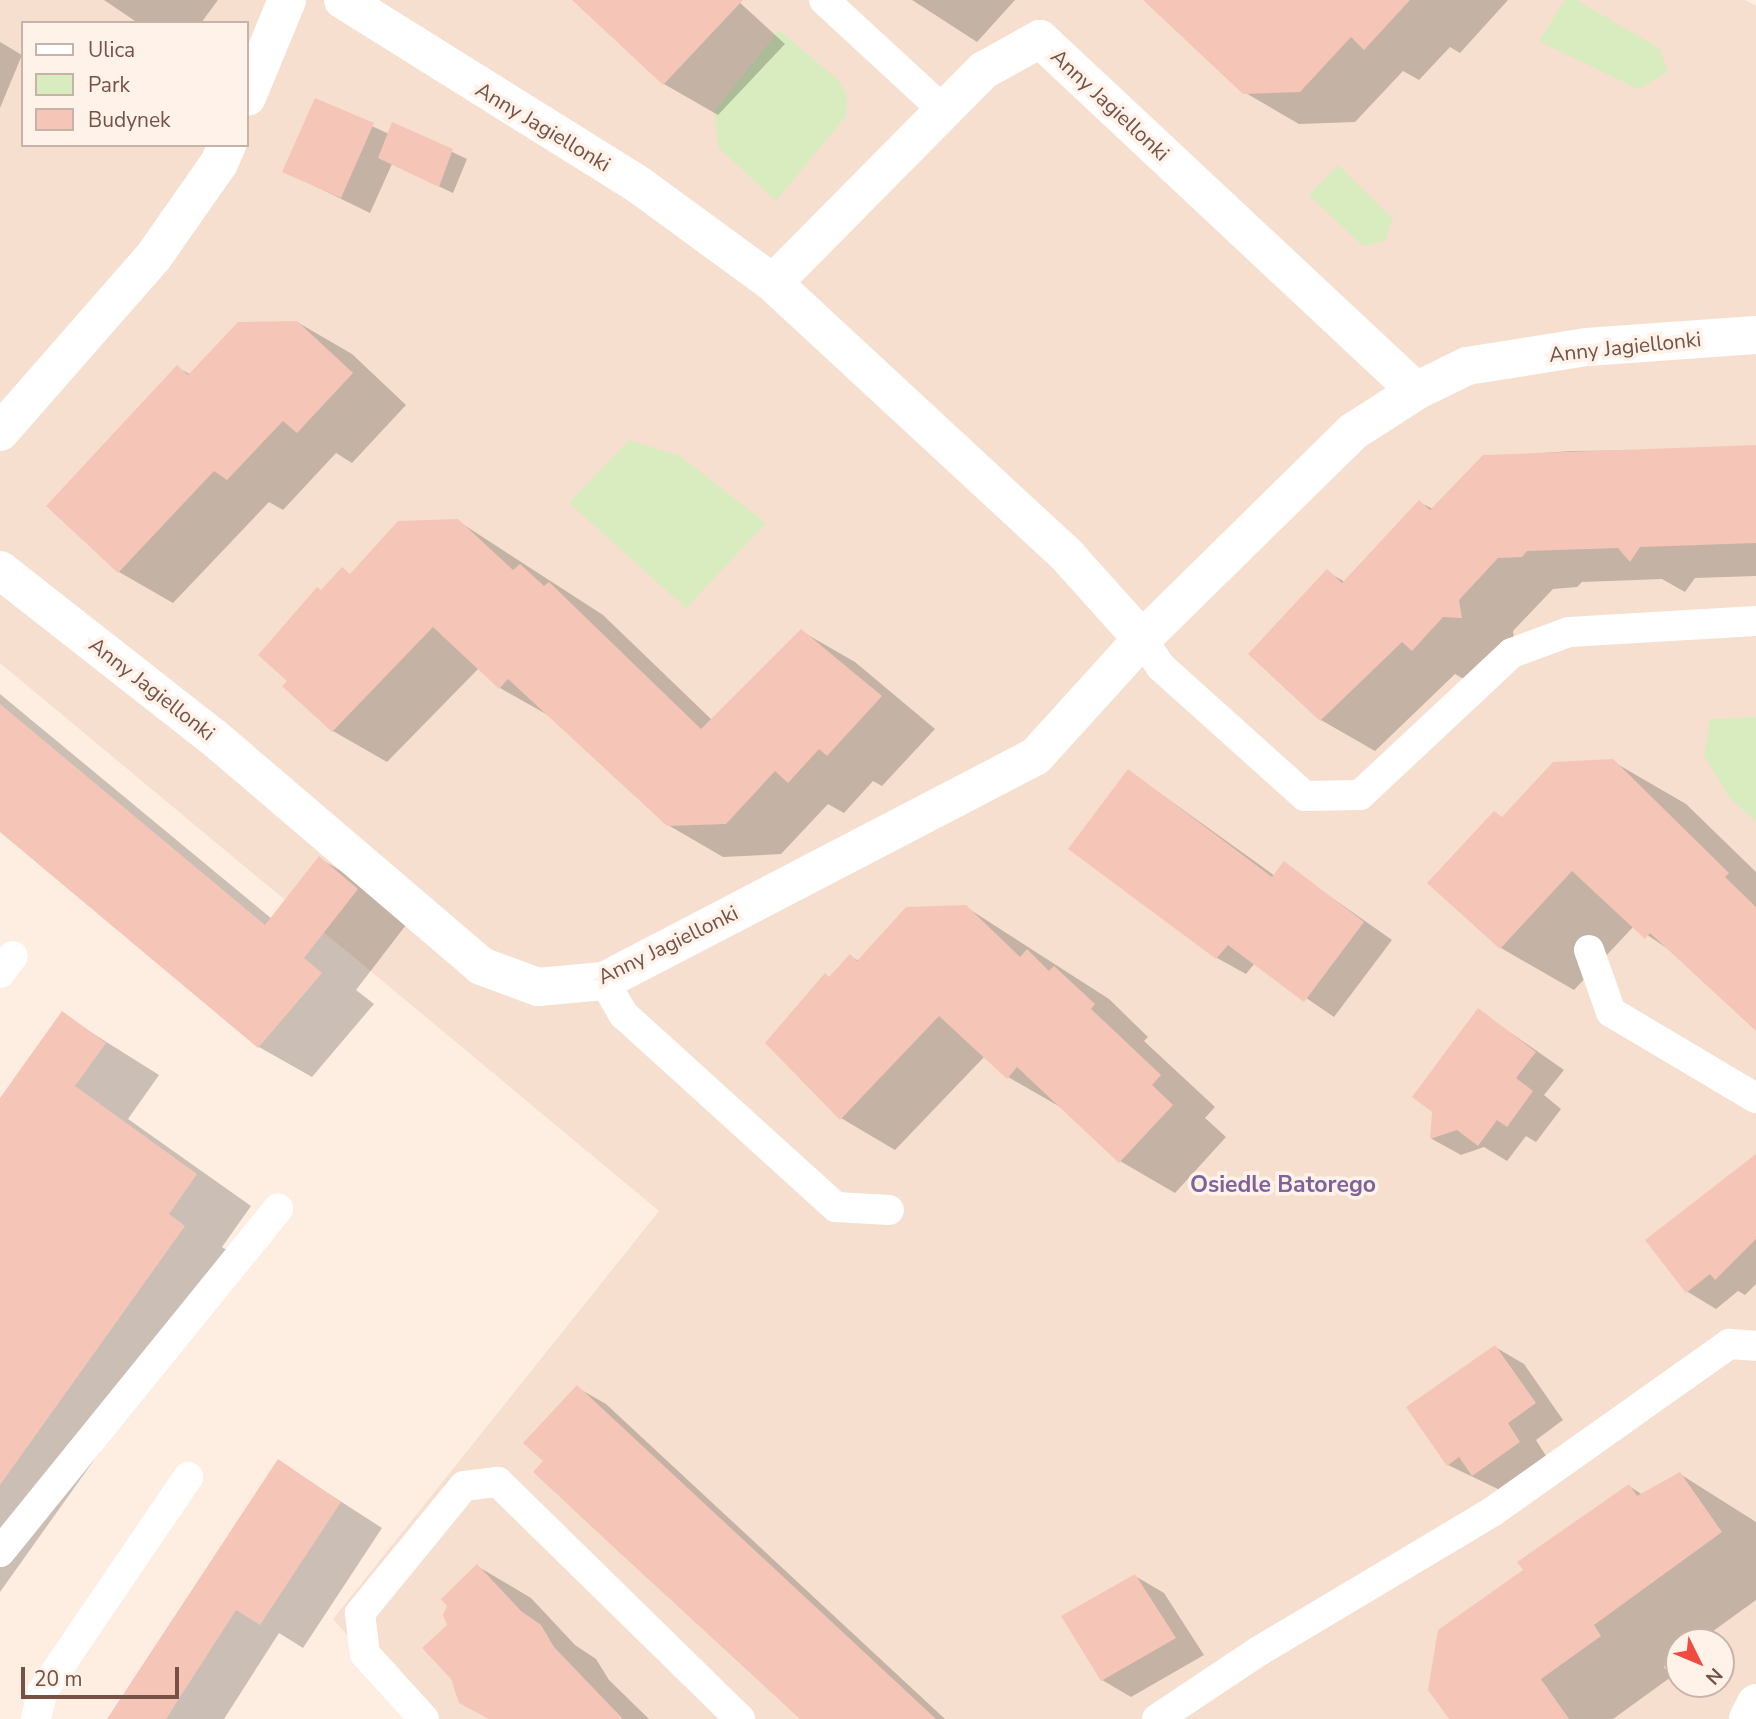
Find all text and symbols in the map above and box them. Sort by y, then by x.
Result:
legend [21,21,248,147]
text: Ulica [88,36,135,64]
street label: Anny Jagiellonki [1046,44,1174,166]
text: Park [88,71,130,99]
street label: Anny Jagiellonki [471,77,615,177]
text: Budynek [88,106,171,134]
street label: Anny Jagiellonki [1548,326,1702,368]
street label: Anny Jagiellonki [84,632,220,746]
street label: Anny Jagiellonki [594,900,742,990]
district label: Osiedle Batorego [1190,1171,1376,1199]
north arrow [1665,1628,1735,1698]
scale bar [24,1652,182,1696]
text: N [1700,1662,1728,1690]
text: 20 m [34,1665,83,1693]

